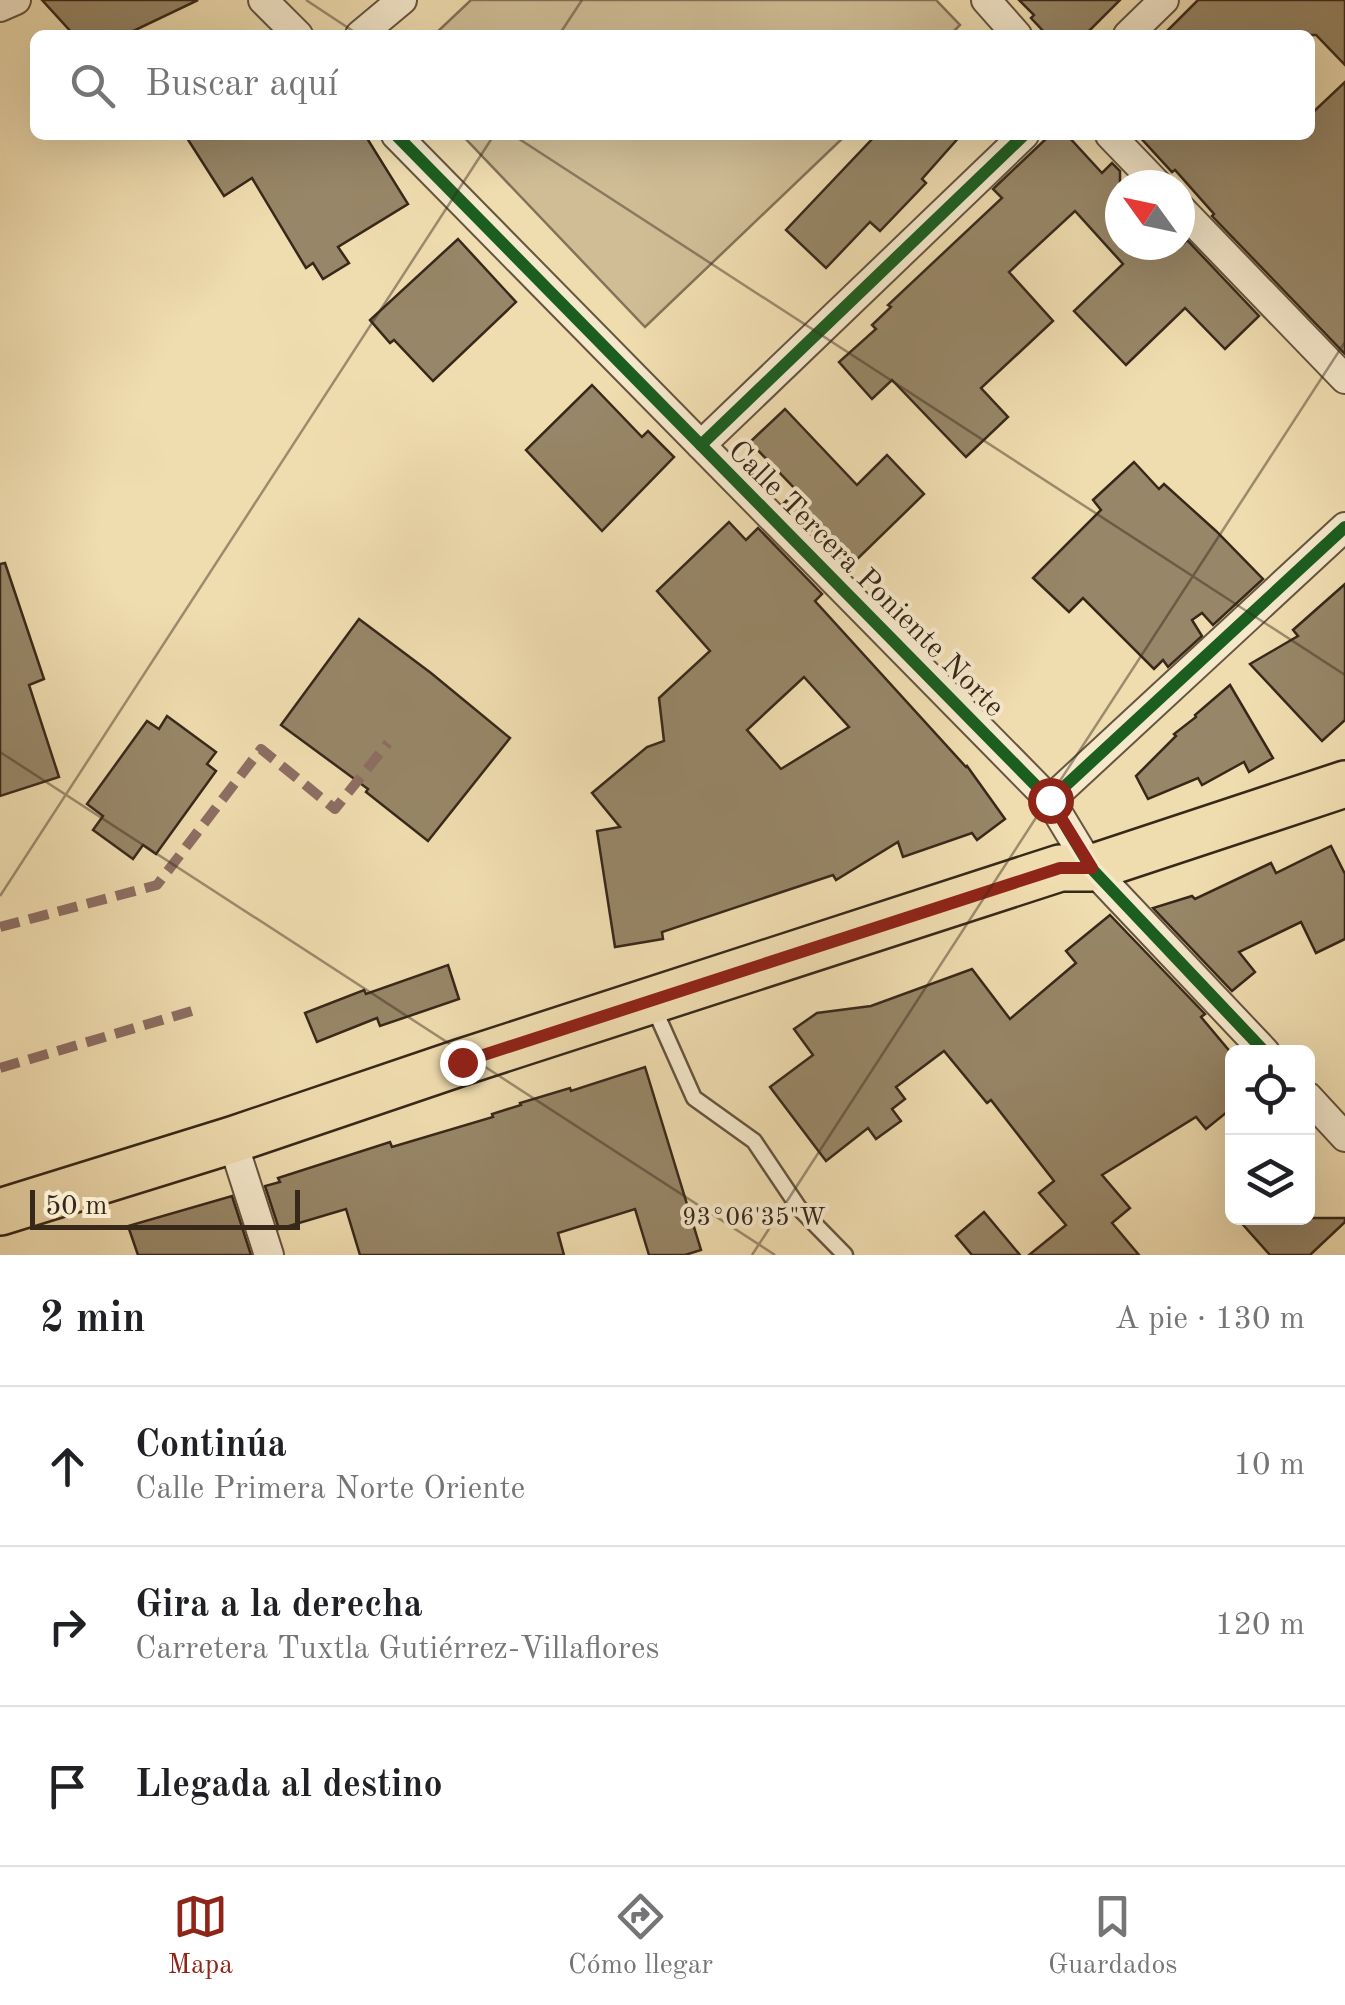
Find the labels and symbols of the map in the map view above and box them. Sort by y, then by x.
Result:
north arrow [1105,170,1195,260]
street label: Calle Tercera Poniente Norte [722,436,1009,723]
route start [1028,778,1074,824]
route end [440,1040,486,1086]
scale bar [30,1185,300,1230]
text: 93°06'35"W [682,1206,826,1231]

